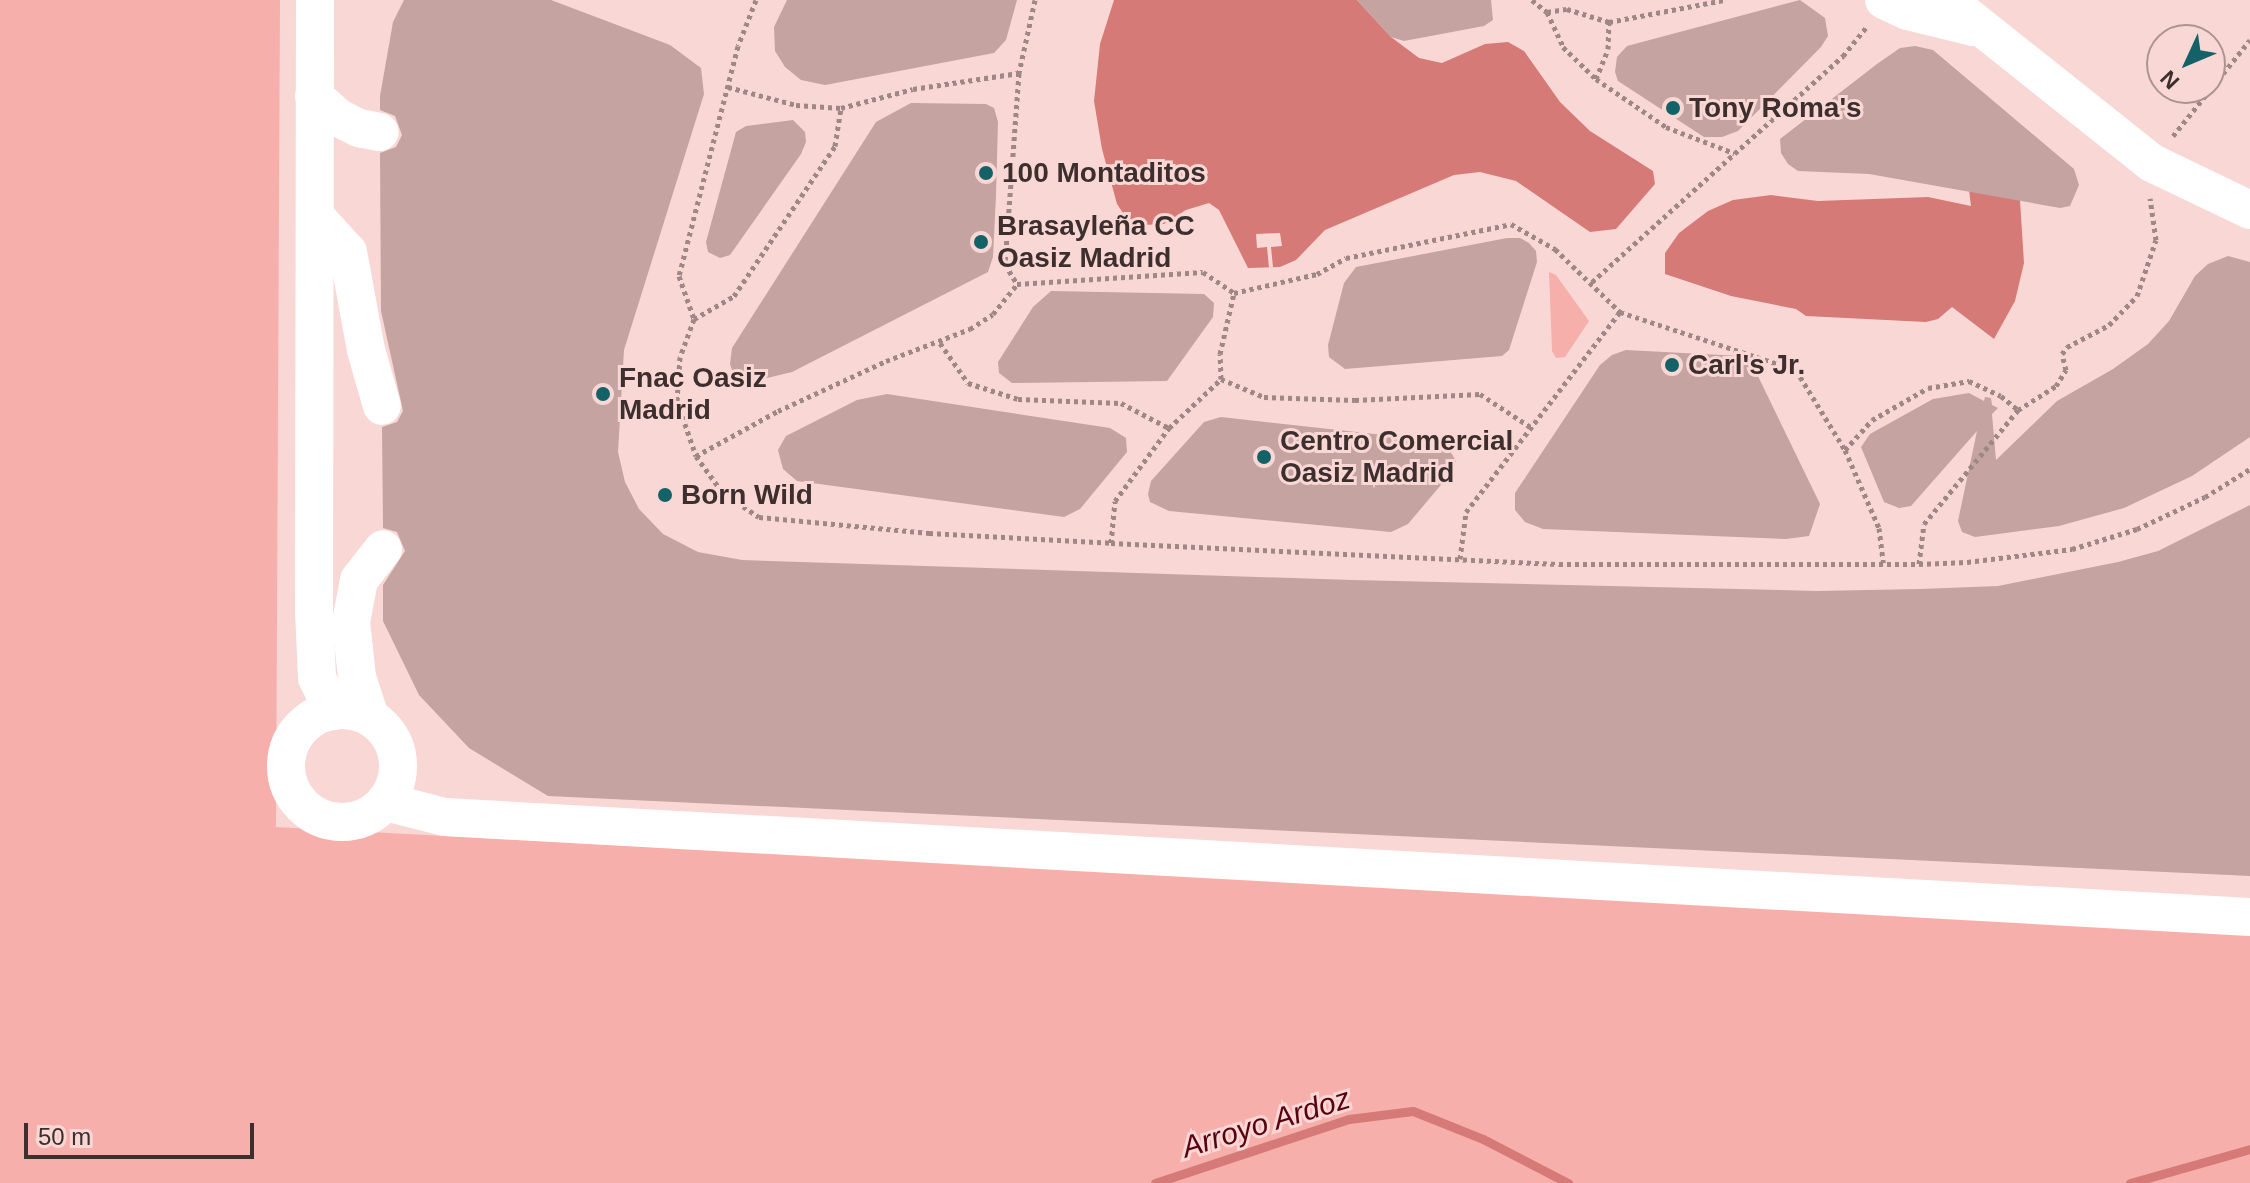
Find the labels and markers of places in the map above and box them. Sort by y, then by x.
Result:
place label: Tony Roma's [1689,91,1862,125]
marker: Tony Roma's [1664,99,1682,117]
place label: 100 Montaditos [1002,156,1206,190]
marker: 100 Montaditos [977,164,995,182]
place label: Brasayleña CC Oasiz Madrid [997,209,1195,275]
marker: Brasayleña CC Oasiz Madrid [972,233,990,251]
place label: Carl's Jr. [1688,348,1805,382]
marker: Carl's Jr. [1663,356,1681,374]
place label: Fnac Oasiz Madrid [619,361,767,427]
marker: Fnac Oasiz Madrid [594,385,612,403]
place label: Centro Comercial Oasiz Madrid [1280,424,1513,490]
marker: Centro Comercial Oasiz Madrid [1255,448,1273,466]
place label: Born Wild [681,478,813,512]
marker: Born Wild [656,486,674,504]

